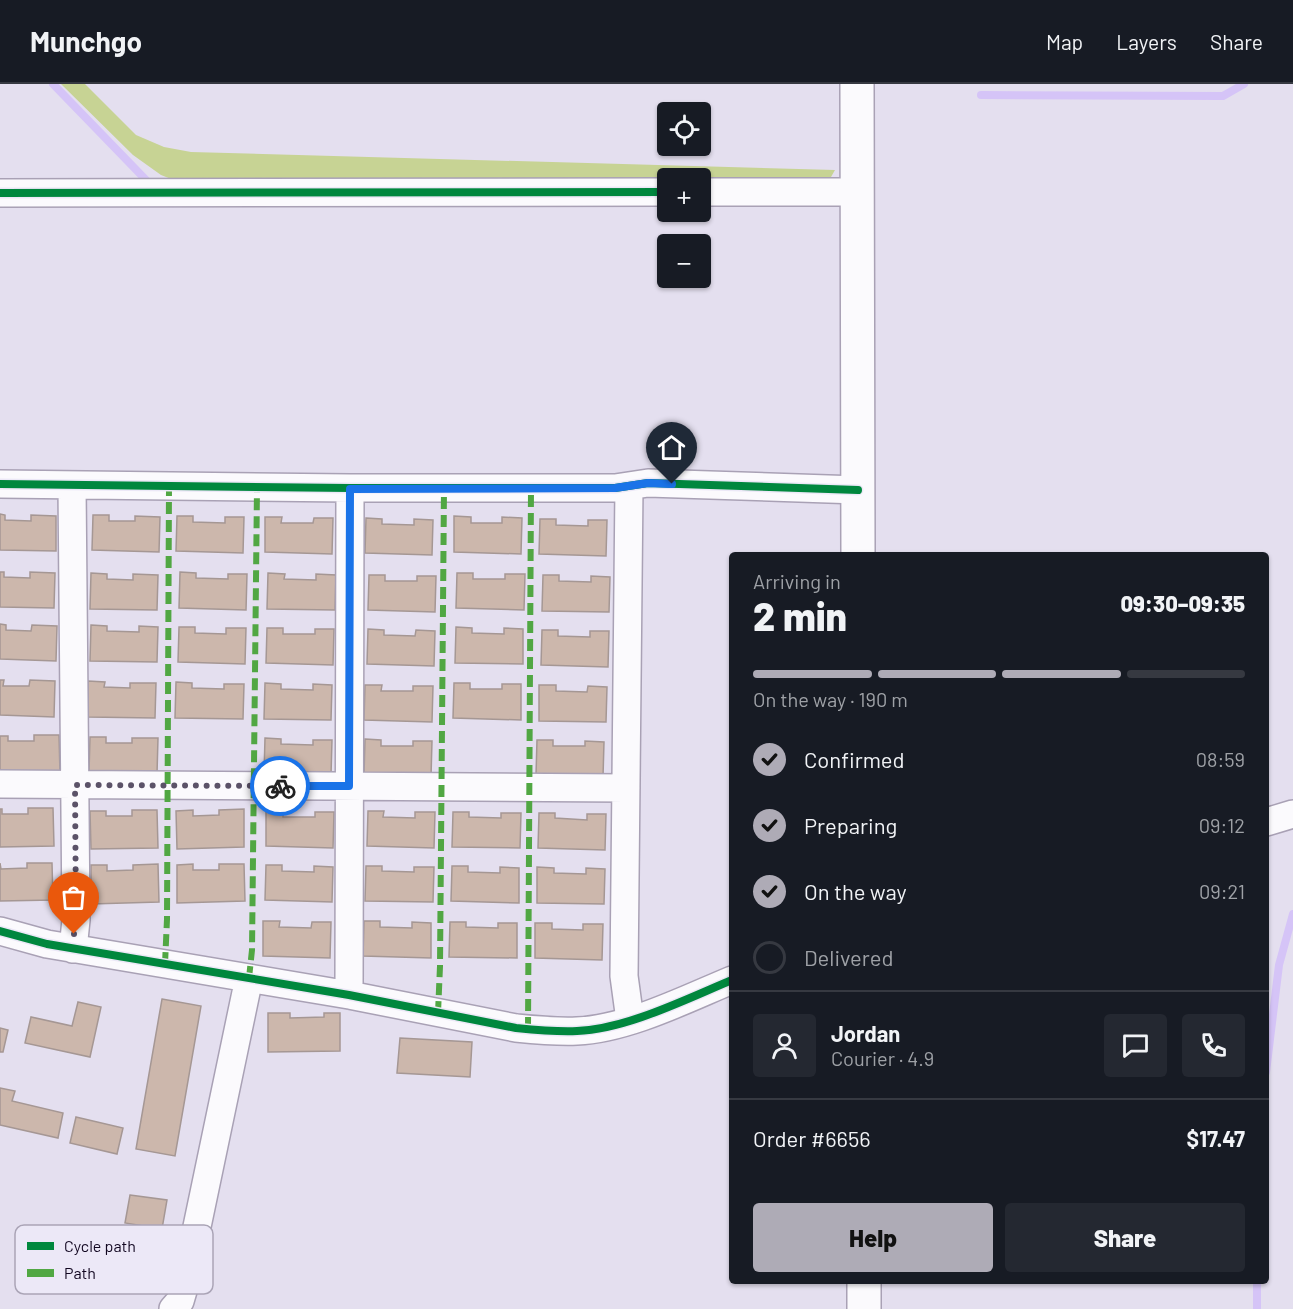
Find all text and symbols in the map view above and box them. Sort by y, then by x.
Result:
text: Munchgo [30,24,142,58]
text: Map [1046,29,1083,54]
text: Layers [1116,29,1177,54]
text: Share [1210,29,1263,54]
map controls [657,102,711,288]
button: locate [657,102,711,156]
button: + [657,168,711,222]
button: − [657,234,711,288]
pin [646,422,697,484]
icon: home [655,431,688,464]
text: Arriving in [753,569,841,593]
text: 09:30–09:35 [1121,590,1245,616]
text: 2 min [753,592,847,639]
text: On the way · 190 m [753,687,908,711]
icon: check [753,743,786,776]
text: Confirmed [804,746,904,772]
text: 08:59 [1196,747,1245,771]
courier [250,756,310,816]
icon: bike [264,770,297,803]
icon: check [753,809,786,842]
text: Preparing [804,812,897,838]
text: 09:12 [1199,813,1245,837]
pin [48,872,99,934]
icon: check [753,875,786,908]
text: On the way [804,878,907,904]
text: 09:21 [1199,879,1245,903]
icon: bag [57,881,90,914]
text: Delivered [804,944,893,970]
button: person [753,1014,816,1077]
button: chat [1104,1014,1167,1077]
button: phone [1182,1014,1245,1077]
text: Jordan [831,1020,900,1046]
text: Courier · 4.9 [831,1046,934,1070]
text: Order #6656 [753,1125,871,1151]
text: $17.47 [1187,1125,1245,1151]
button: Help [753,1203,993,1272]
button: Share [1005,1203,1245,1272]
legend [15,1225,213,1294]
text: Cycle path [64,1236,136,1255]
text: Path [64,1263,96,1282]

